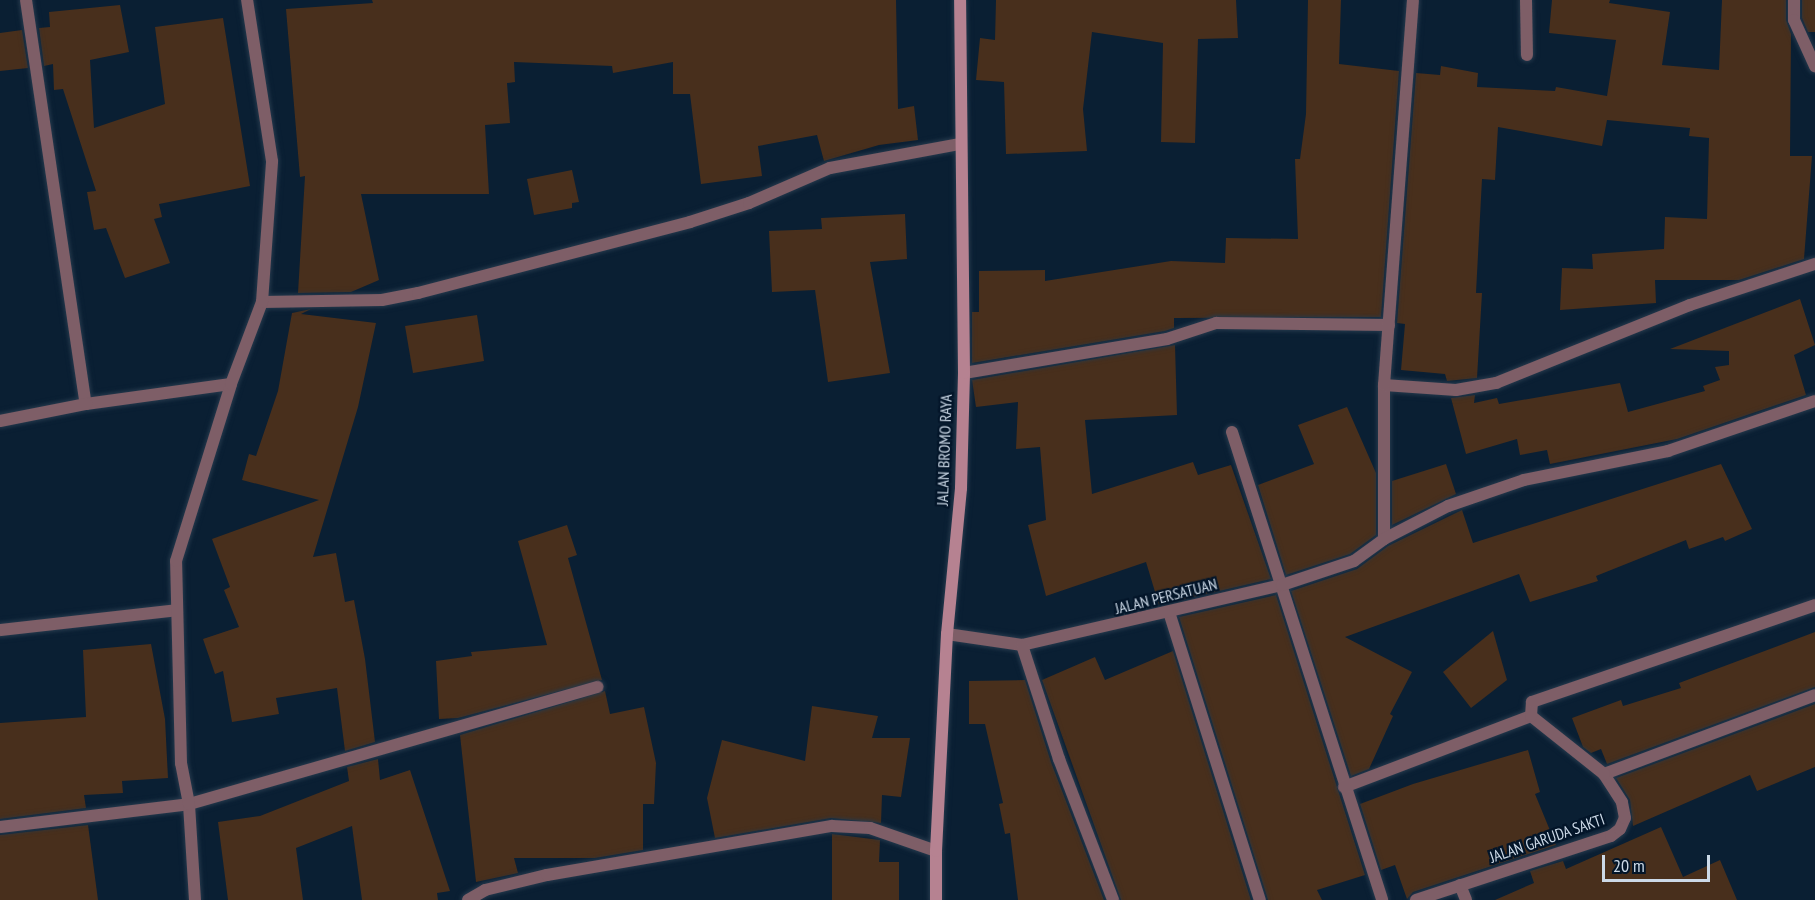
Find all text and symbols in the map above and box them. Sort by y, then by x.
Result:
street label: JALAN BROMO RAYA [932,394,956,506]
street label: JALAN PERSATUAN [1113,574,1219,618]
street label: JALAN GARUDA SAKTI [1487,809,1607,867]
scale bar [1605,843,1713,881]
text: 20 m [1613,854,1645,877]

